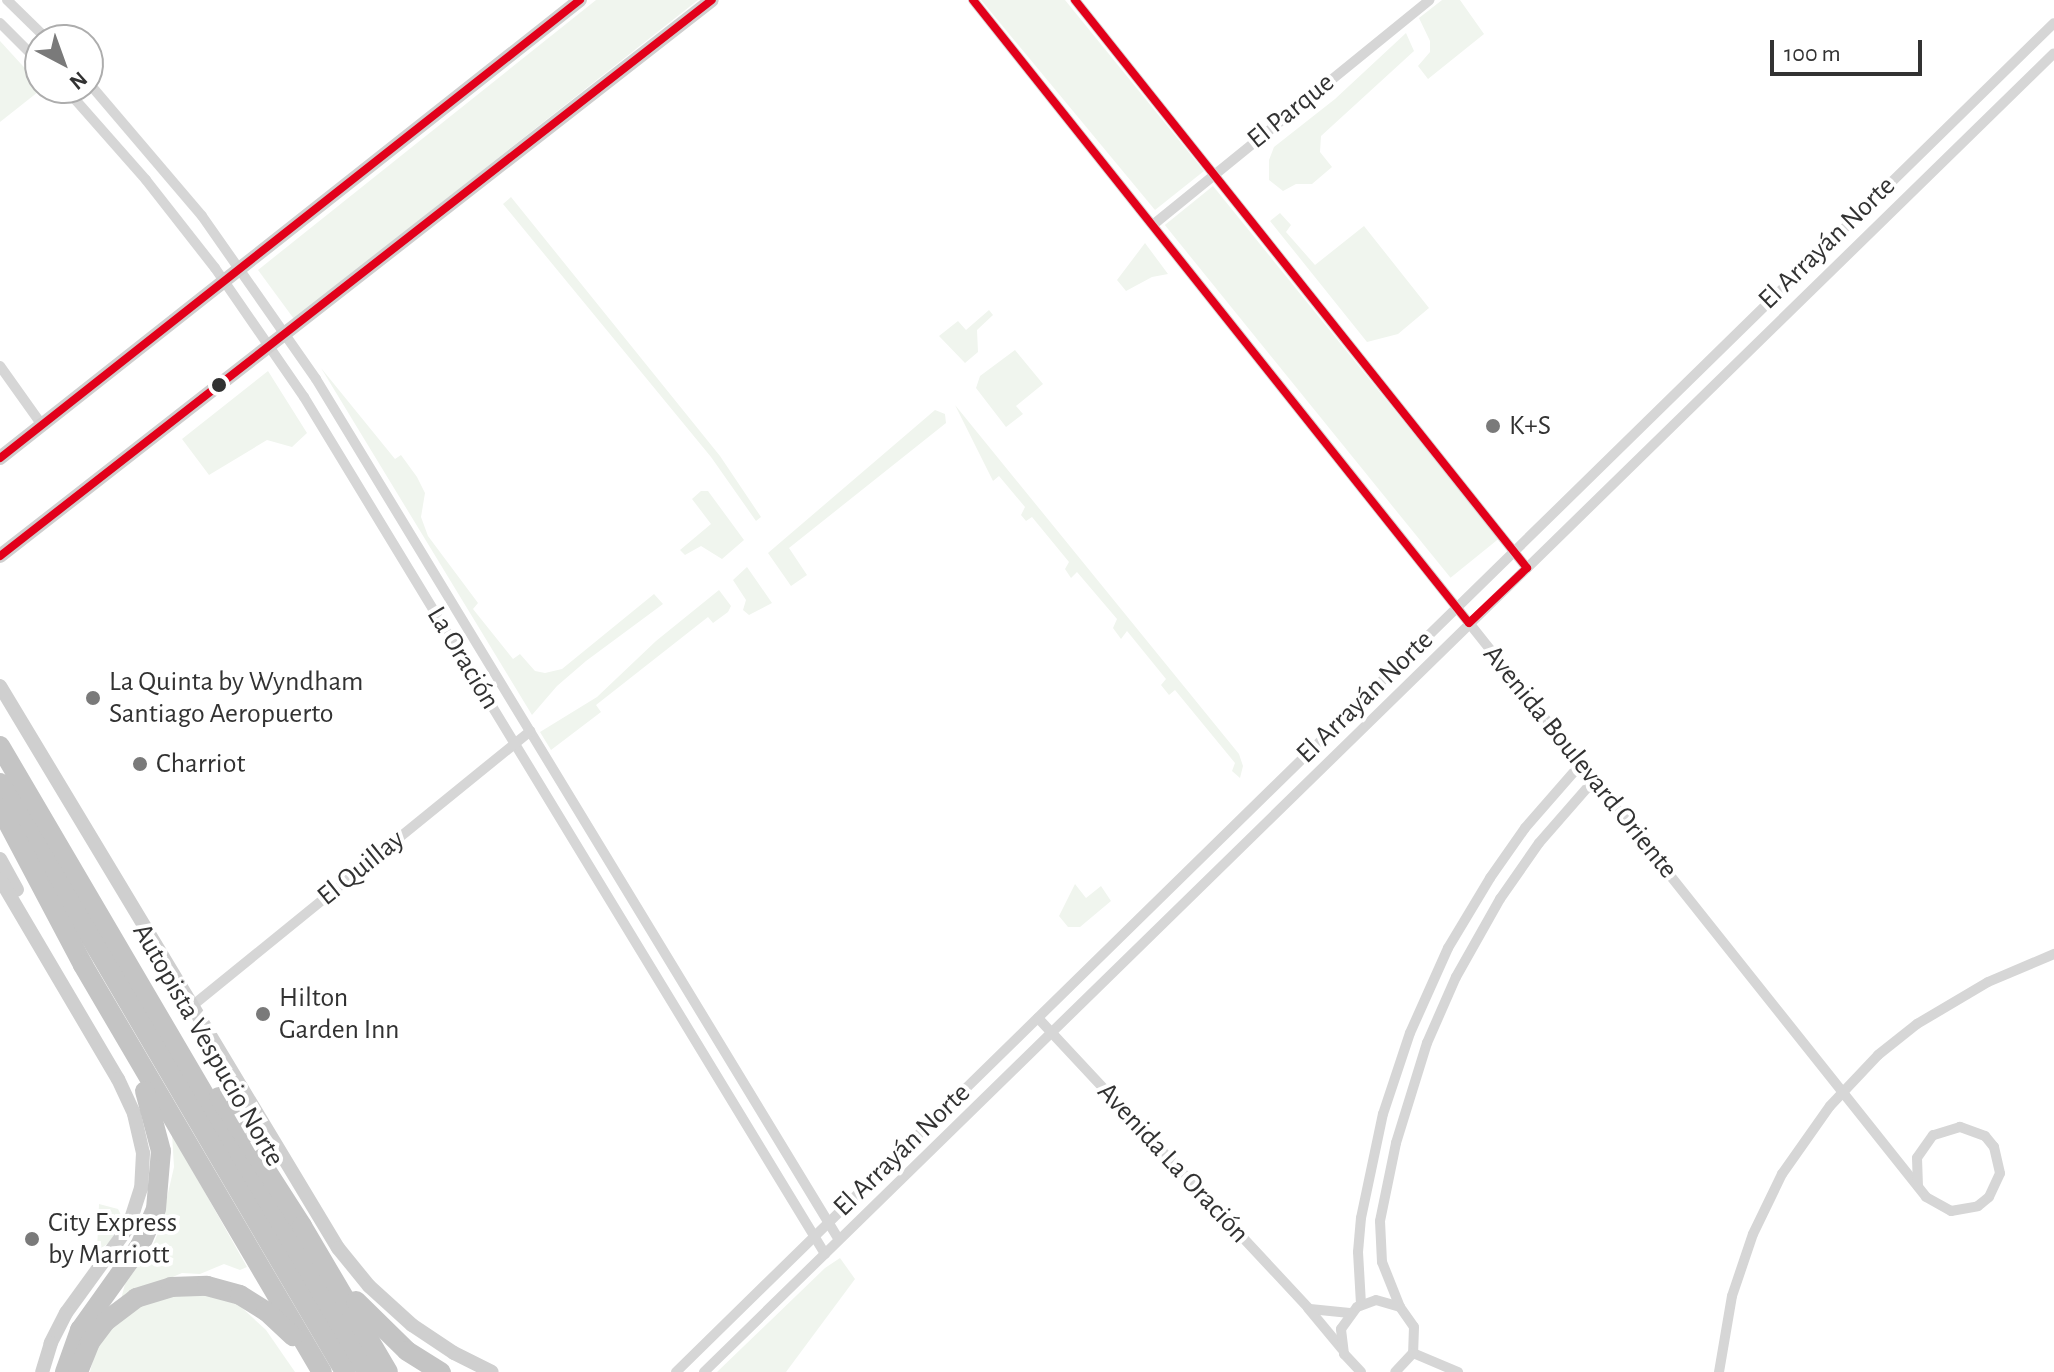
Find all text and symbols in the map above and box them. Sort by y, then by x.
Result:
north arrow [24,24,104,104]
scale bar [1774,24,1926,74]
text: 100 m [1784,42,1841,66]
street label: El Parque [1241,66,1341,156]
text: N [65,67,91,94]
street label: El Arrayán Norte [1752,169,1902,317]
unlabelled marker [211,377,227,393]
place label: K+S [1509,409,1551,443]
marker: K+S [1484,417,1502,435]
street label: La Oración [419,600,507,716]
street label: El Arrayán Norte [1290,623,1440,771]
street label: Avenida Boulevard Oriente [1476,639,1684,885]
place label: La Quinta by Wyndham Santiago Aeropuerto [109,665,364,731]
marker: La Quinta by Wyndham Santiago Aeropuerto [84,689,102,707]
place label: Charriot [156,747,245,781]
marker: Charriot [131,755,149,773]
street label: El Quillay [311,823,411,913]
street label: Autopista Vespucio Norte [125,918,291,1172]
place label: Hilton Garden Inn [279,981,400,1047]
marker: Hilton Garden Inn [254,1005,272,1023]
street label: El Arrayán Norte [827,1076,977,1224]
street label: Avenida La Oración [1090,1076,1256,1250]
place label: City Express by Marriott [48,1206,177,1272]
marker: City Express by Marriott [23,1230,41,1248]

